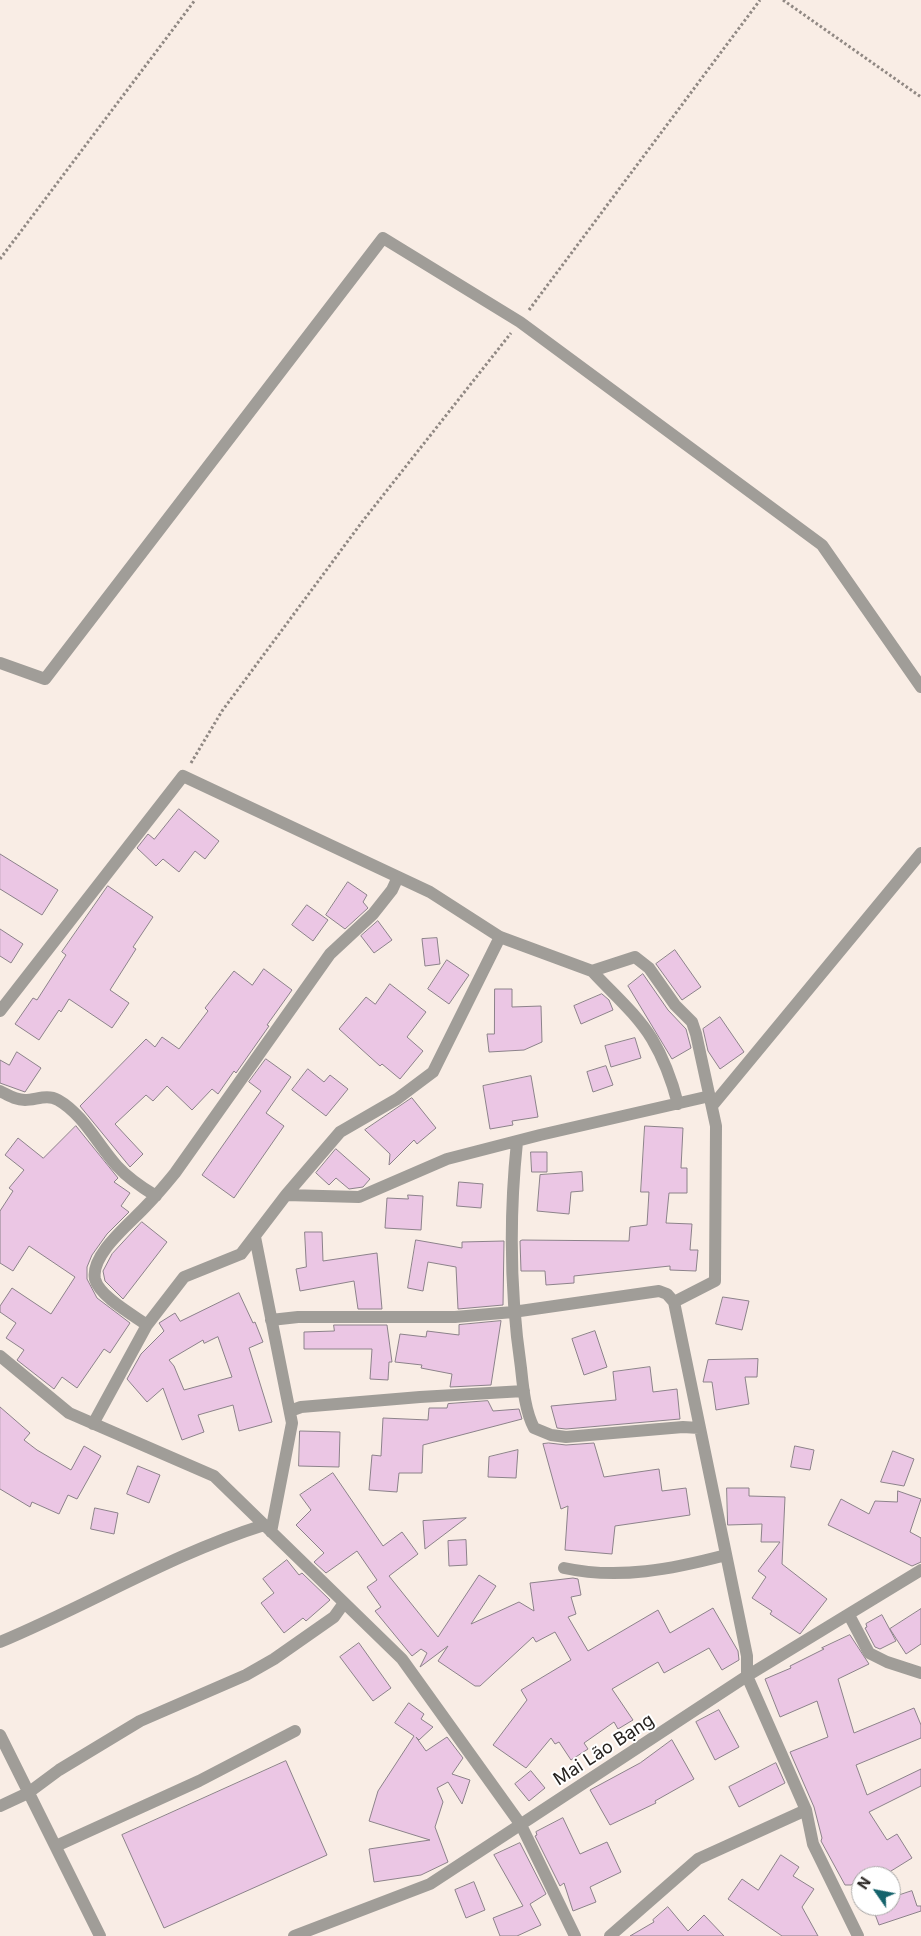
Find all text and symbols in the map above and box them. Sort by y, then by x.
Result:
street label: Mai Lão Bạng [550,1709,658,1791]
north arrow [851,1866,901,1916]
text: N [854,1874,874,1892]

